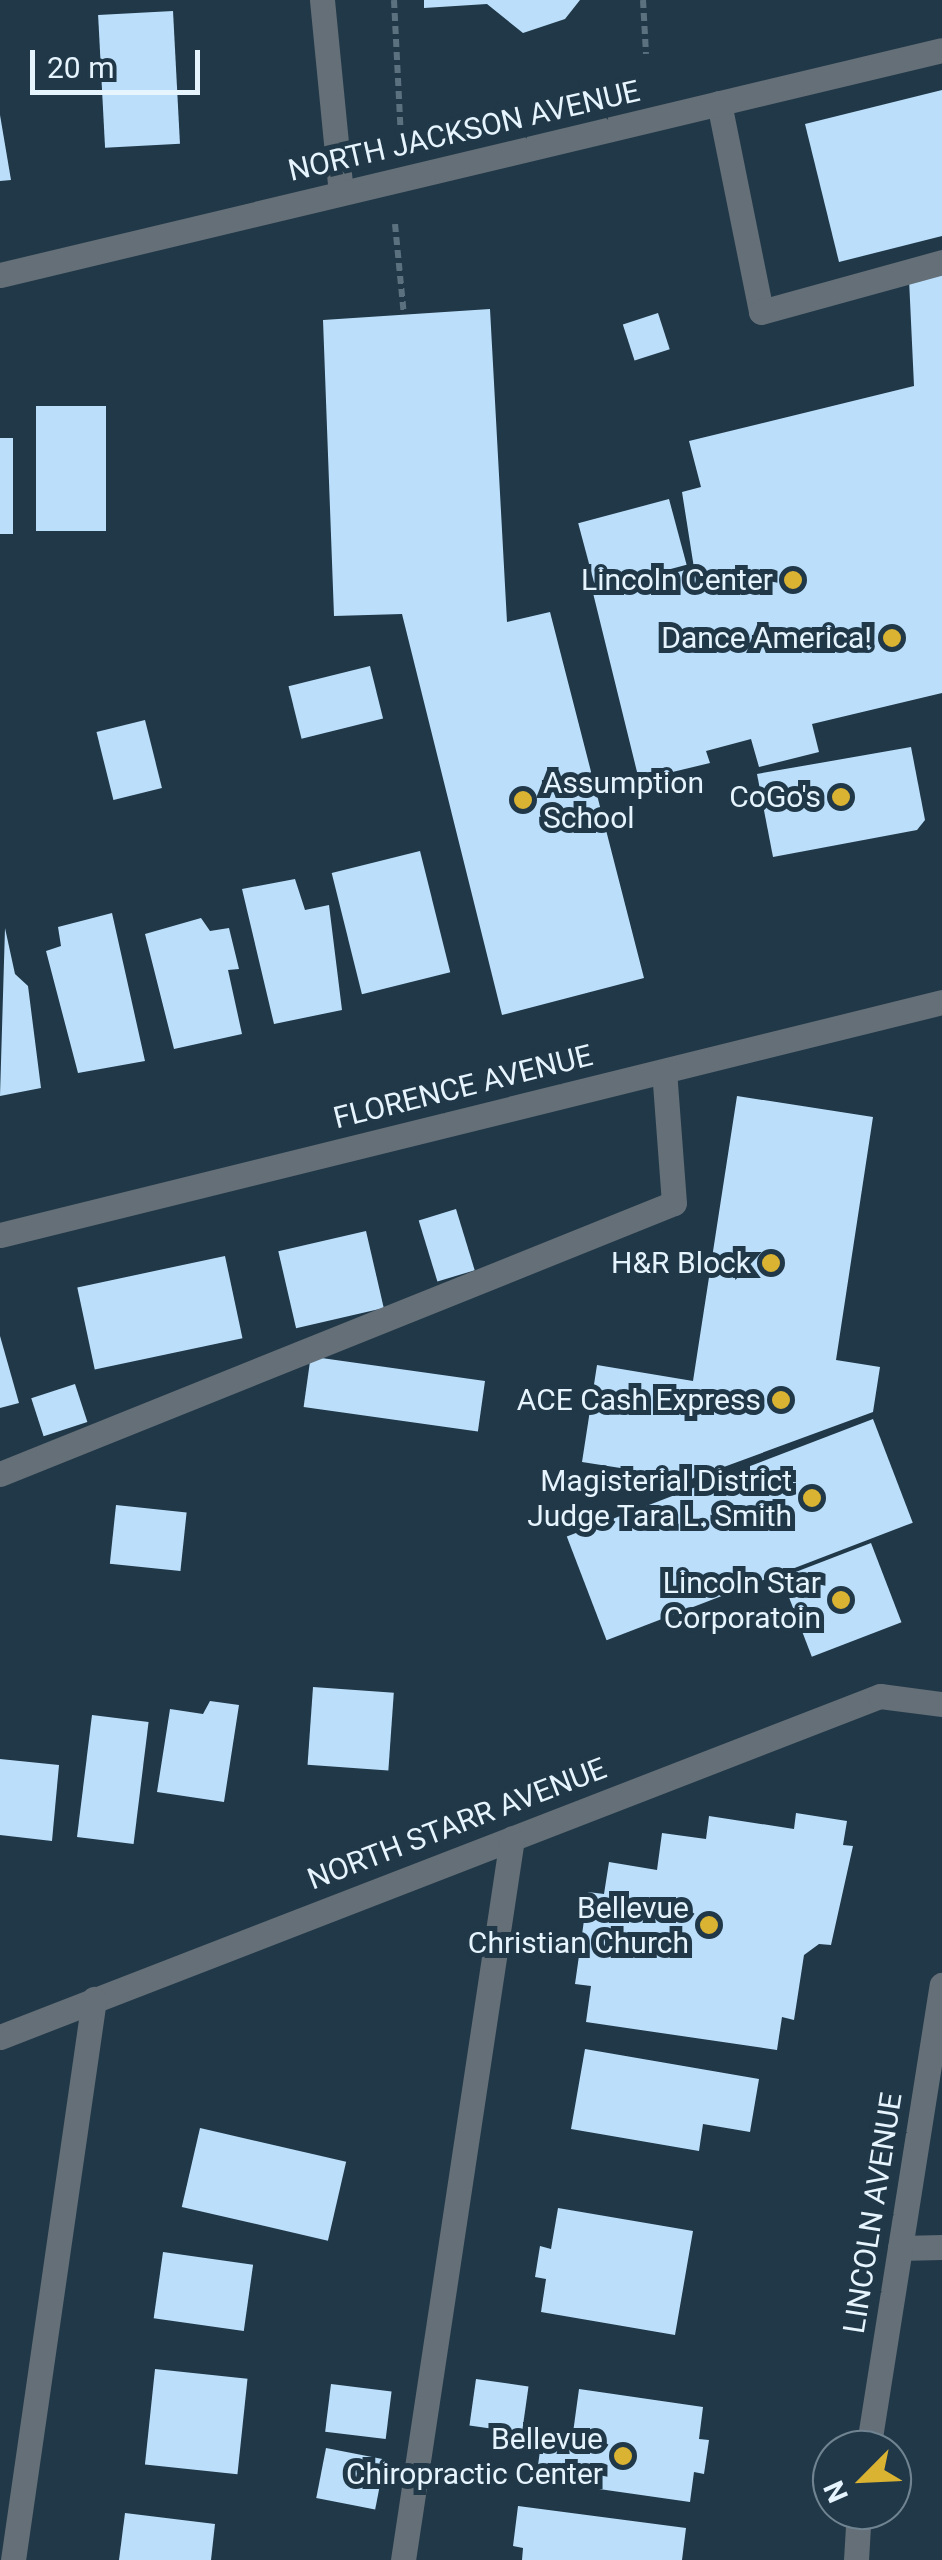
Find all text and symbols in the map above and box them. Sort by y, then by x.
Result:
scale bar [35,30,205,92]
text: 20 m [47,50,114,85]
street label: NORTH JACKSON AVENUE [285,73,643,189]
place label: Lincoln Center [581,562,773,598]
marker: Lincoln Center [782,569,804,591]
place label: Dance America! [661,620,872,656]
marker: Dance America! [881,627,903,649]
place label: Assumption School [543,765,704,836]
place label: CoGo's [729,779,821,815]
marker: CoGo's [830,786,852,808]
marker: Assumption School [512,789,534,811]
street label: FLORENCE AVENUE [330,1037,596,1137]
place label: H&R Block [611,1245,751,1281]
marker: H&R Block [760,1252,782,1274]
place label: ACE Cash Express [517,1382,761,1418]
marker: ACE Cash Express [770,1389,792,1411]
place label: Magisterial District Judge Tara L. Smith [527,1463,792,1534]
marker: Magisterial District Judge Tara L. Smith [801,1487,823,1509]
place label: Lincoln Star Corporatoin [663,1565,821,1636]
marker: Lincoln Star Corporatoin [830,1589,852,1611]
street label: NORTH STARR AVENUE [303,1750,611,1898]
place label: Bellevue Christian Church [468,1890,689,1960]
marker: Bellevue Christian Church [698,1914,720,1936]
street label: LINCOLN AVENUE [836,2090,910,2336]
place label: Bellevue Chiropractic Center [346,2421,603,2492]
north arrow [812,2430,912,2530]
marker: Bellevue Chiropractic Center [612,2445,634,2467]
text: N [817,2476,855,2507]

